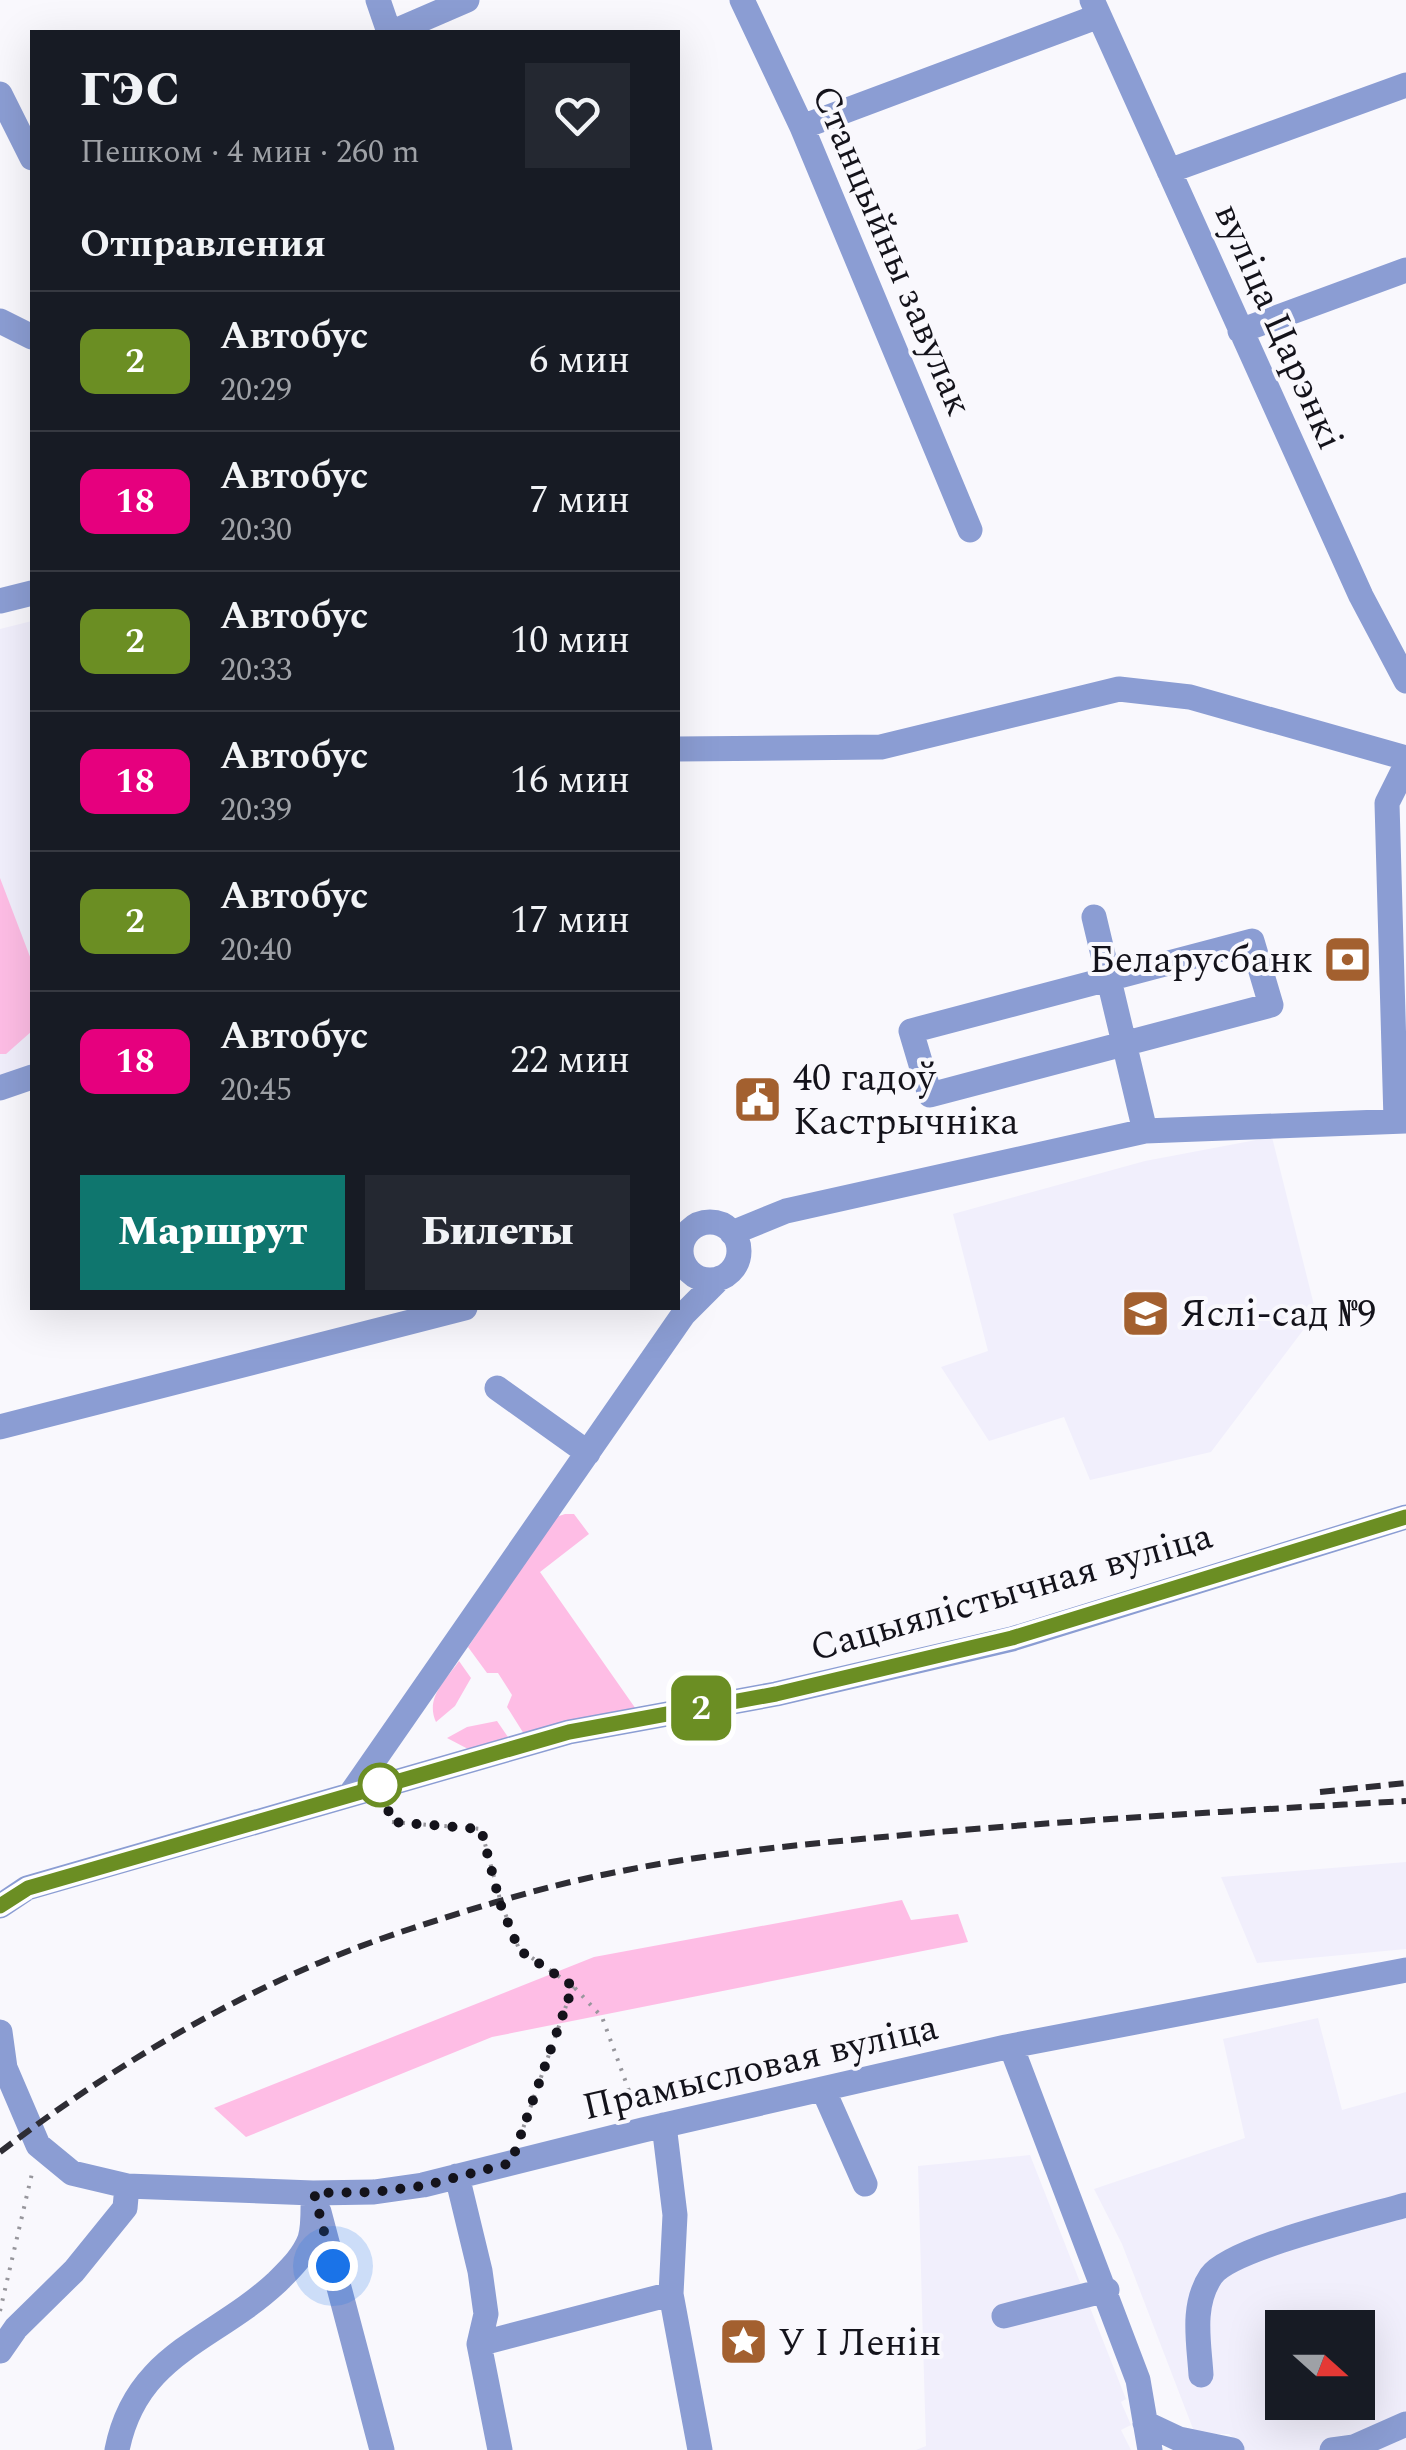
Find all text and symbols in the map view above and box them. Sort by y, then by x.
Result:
text: ГЭС [80,54,180,127]
button: heart [525,63,630,168]
street label: Станцыйны завулак [795,76,987,425]
text: Пешком · 4 мин · 260 m [80,128,420,177]
street label: вуліца Царэнкі [1198,194,1358,459]
text: Отправления [80,216,326,274]
text: Автобус [220,308,368,366]
text: 6 мин [529,332,630,390]
text: 2 [125,335,145,388]
text: 20:29 [220,366,292,415]
text: Автобус [220,448,368,506]
text: 7 мин [529,472,630,530]
text: 18 [115,475,155,528]
text: 20:30 [220,506,292,555]
text: Автобус [220,588,368,646]
text: 10 мин [510,612,630,670]
text: 2 [125,615,145,668]
text: 20:33 [220,646,292,695]
text: Автобус [220,728,368,786]
text: 16 мин [510,752,630,810]
text: 18 [115,755,155,808]
text: 20:39 [220,786,292,835]
text: Автобус [220,868,368,926]
text: 17 мин [510,892,630,950]
text: 2 [125,895,145,948]
text: 20:40 [220,926,292,975]
place label: Беларусбанк [1089,932,1313,990]
bank icon: Беларусбанк [1322,933,1374,985]
text: Автобус [220,1008,368,1066]
text: 22 мин [510,1032,630,1090]
text: 18 [115,1035,155,1088]
place label: 40 гадоў Кастрычніка [793,1050,1019,1152]
text: 20:45 [220,1066,292,1115]
public building icon: 40 гадоў Кастрычніка [732,1073,784,1125]
button: Маршрут [80,1175,345,1290]
button: Билеты [365,1175,630,1290]
place label: Яслі-сад №9 [1180,1286,1376,1344]
school or university icon: Яслі-сад №9 [1119,1287,1171,1339]
street label: Сацыялістычная вуліца [803,1508,1220,1678]
line badge: 2 [668,1676,734,1740]
text: 2 [691,1682,711,1735]
unlabelled marker [359,1764,401,1806]
street label: Прамысловая вуліца [577,1999,944,2137]
your location [308,2241,358,2291]
north arrow [1265,2310,1375,2420]
map controls [1265,2310,1375,2420]
place label: У І Ленін [778,2315,941,2373]
place icon: У І Ленін [717,2316,769,2368]

